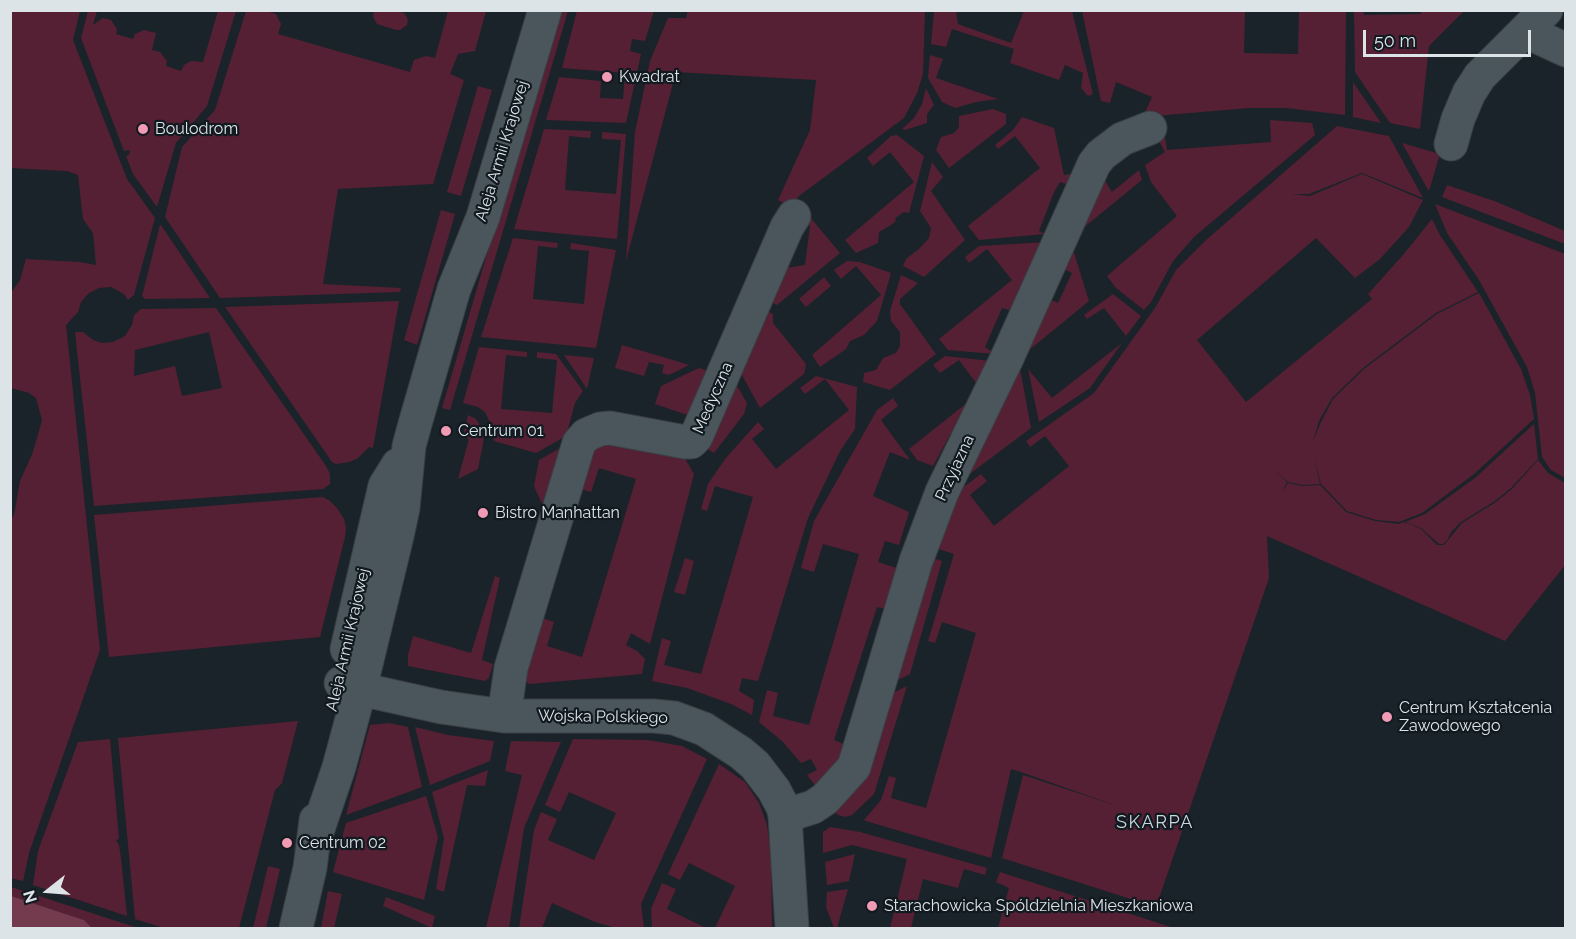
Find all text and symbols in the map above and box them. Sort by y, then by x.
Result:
scale bar [1366,18,1534,56]
text: 50 m [1374,30,1416,51]
place label: Kwadrat [619,67,680,87]
marker: Kwadrat [600,70,614,84]
street label: Aleja Armii Krajowej [471,78,533,224]
place label: Boulodrom [155,119,238,139]
marker: Boulodrom [136,122,150,136]
street label: Medyczna [689,359,737,437]
place label: Centrum 01 [458,421,544,441]
marker: Centrum 01 [439,424,453,438]
street label: Przyjazna [931,432,979,504]
place label: Bistro Manhattan [495,503,620,523]
marker: Bistro Manhattan [476,506,490,520]
street label: Aleja Armii Krajowej [322,567,374,713]
place label: Centrum Kształcenia Zawodowego [1399,698,1552,736]
street label: Wojska Polskiego [538,706,668,728]
marker: Centrum Kształcenia Zawodowego [1380,710,1394,724]
district label: SKARPA [1116,812,1194,834]
place label: Centrum 02 [299,833,386,853]
marker: Centrum 02 [280,836,294,850]
north arrow [18,861,78,921]
text: N [19,888,41,905]
place label: Starachowicka Spóldzielnia Mieszkaniowa [884,896,1193,916]
marker: Starachowicka Spóldzielnia Mieszkaniowa [865,899,879,913]

